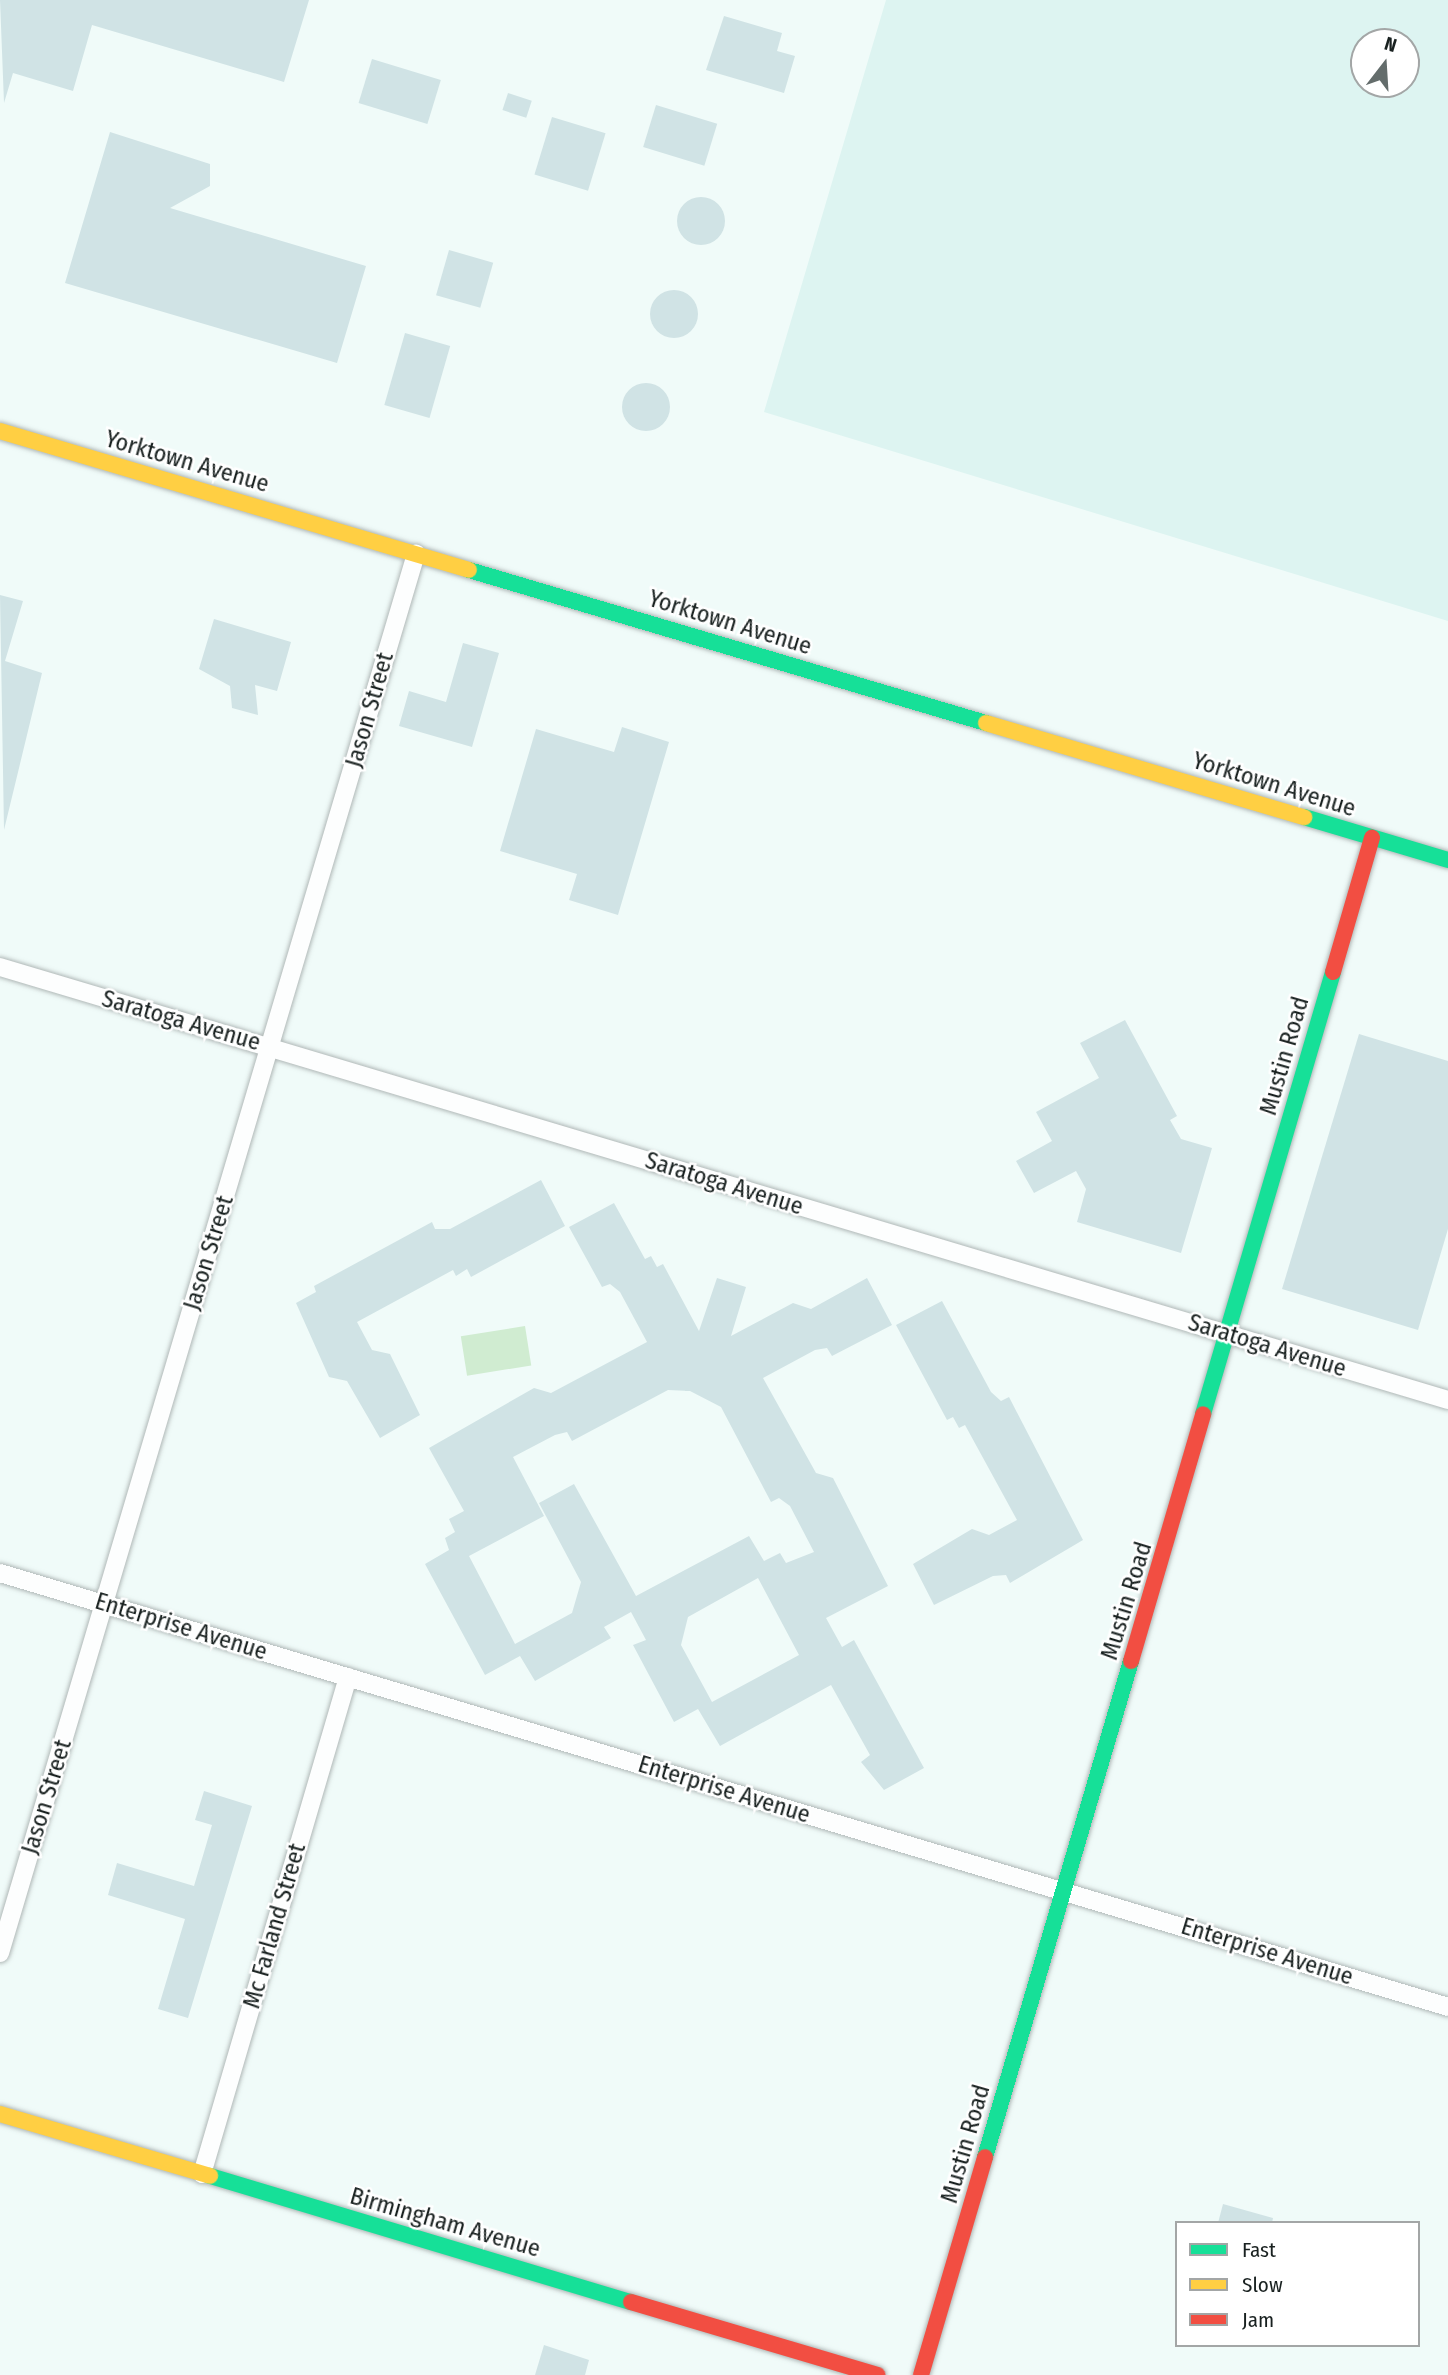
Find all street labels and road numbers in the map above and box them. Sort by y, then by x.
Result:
street label: Yorktown Avenue [102,425,272,499]
street label: Yorktown Avenue [645,585,815,661]
street label: Jason Street [340,649,400,771]
street label: Yorktown Avenue [1189,747,1359,823]
street label: Saratoga Avenue [98,985,264,1057]
street label: Mustin Road [1254,993,1316,1119]
street label: Saratoga Avenue [642,1146,806,1222]
street label: Jason Street [178,1192,240,1314]
street label: Saratoga Avenue [1185,1308,1349,1384]
street label: Mustin Road [1095,1539,1159,1663]
street label: Enterprise Avenue [91,1587,271,1667]
street label: Jason Street [16,1736,78,1858]
street label: Enterprise Avenue [634,1750,814,1830]
street label: Mc Farland Street [238,1840,312,2012]
street label: Enterprise Avenue [1177,1912,1357,1992]
street label: Mustin Road [935,2081,997,2207]
street label: Birmingham Avenue [347,2182,543,2264]

